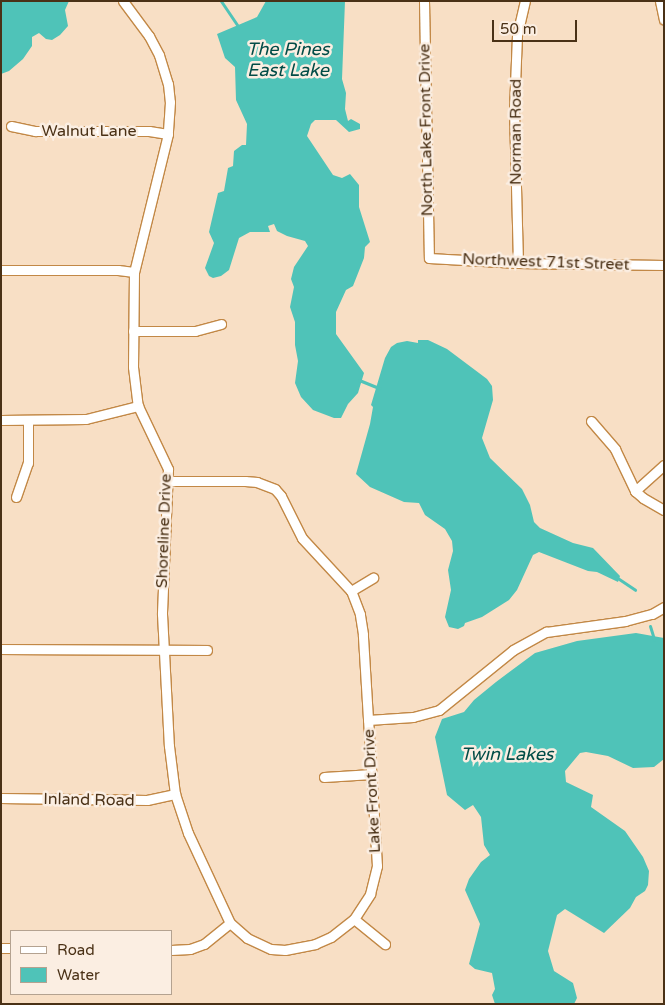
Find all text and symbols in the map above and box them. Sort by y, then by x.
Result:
scale bar [495,10,580,42]
text: 50 m [500,20,537,38]
water label: The Pines East Lake [247,39,329,82]
street label: North Lake Front Drive [415,44,437,216]
street label: Norman Road [506,79,526,185]
street label: Walnut Lane [41,121,137,141]
street label: Northwest 71st Street [462,249,630,275]
street label: Shoreline Drive [152,473,176,589]
street label: Lake Front Drive [359,729,385,853]
water label: Twin Lakes [460,743,554,765]
street label: Inland Road [43,790,135,810]
legend [10,930,172,995]
text: Road [57,941,95,959]
text: Water [57,966,100,984]

